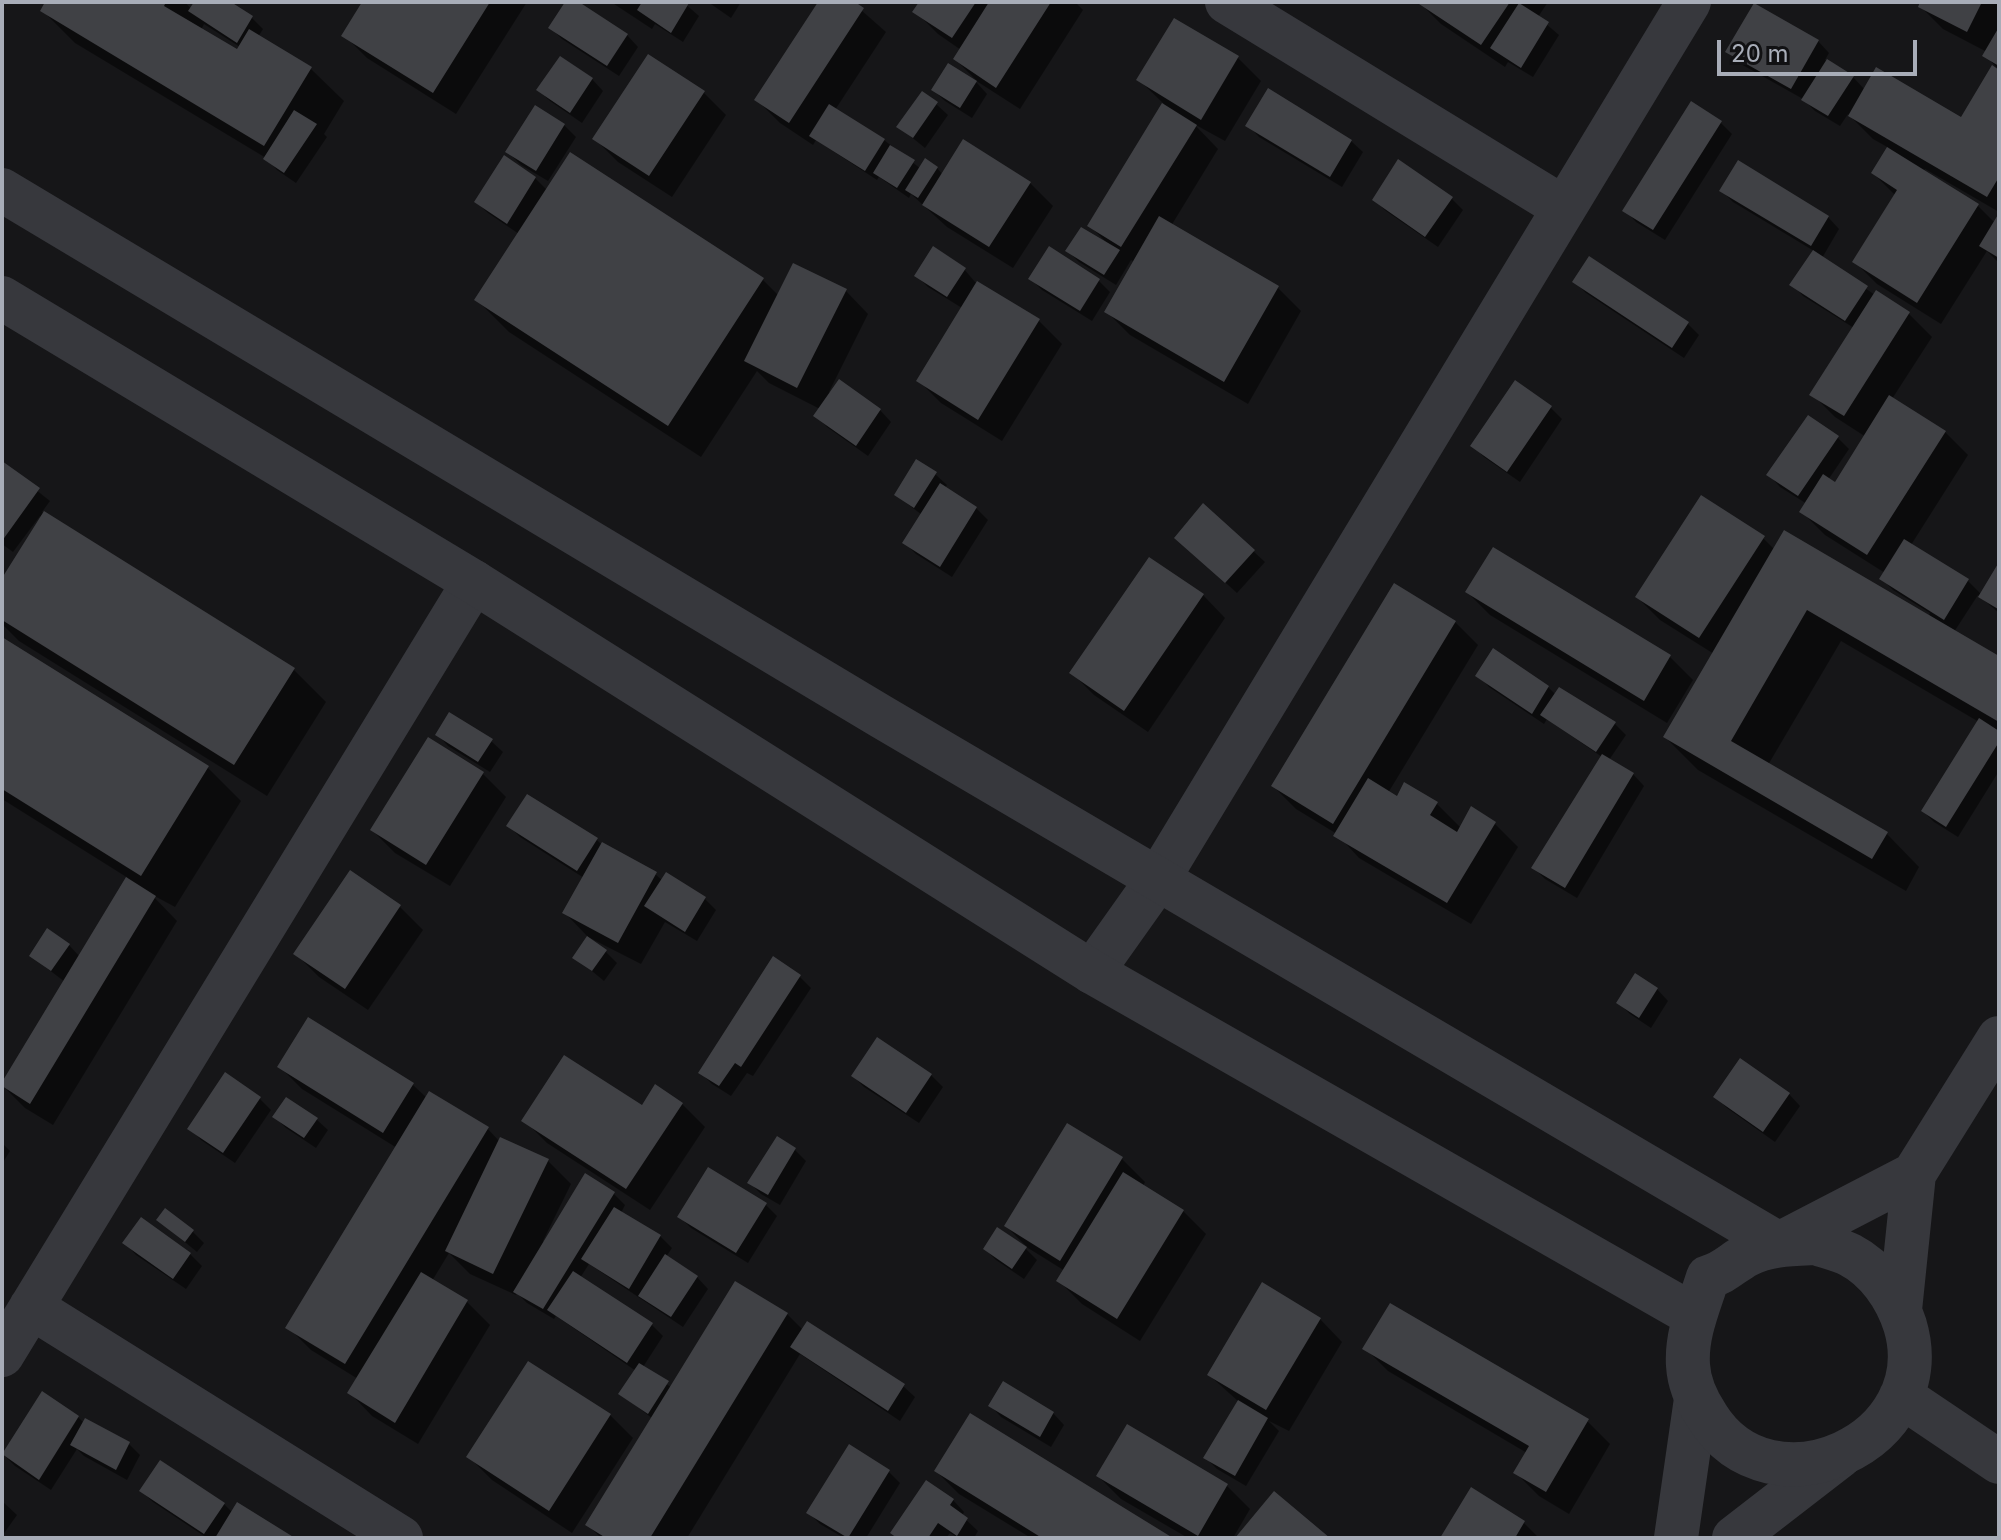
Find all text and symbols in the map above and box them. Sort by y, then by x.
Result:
scale bar [1721,24,1921,74]
text: 20 m [1731,39,1789,68]

